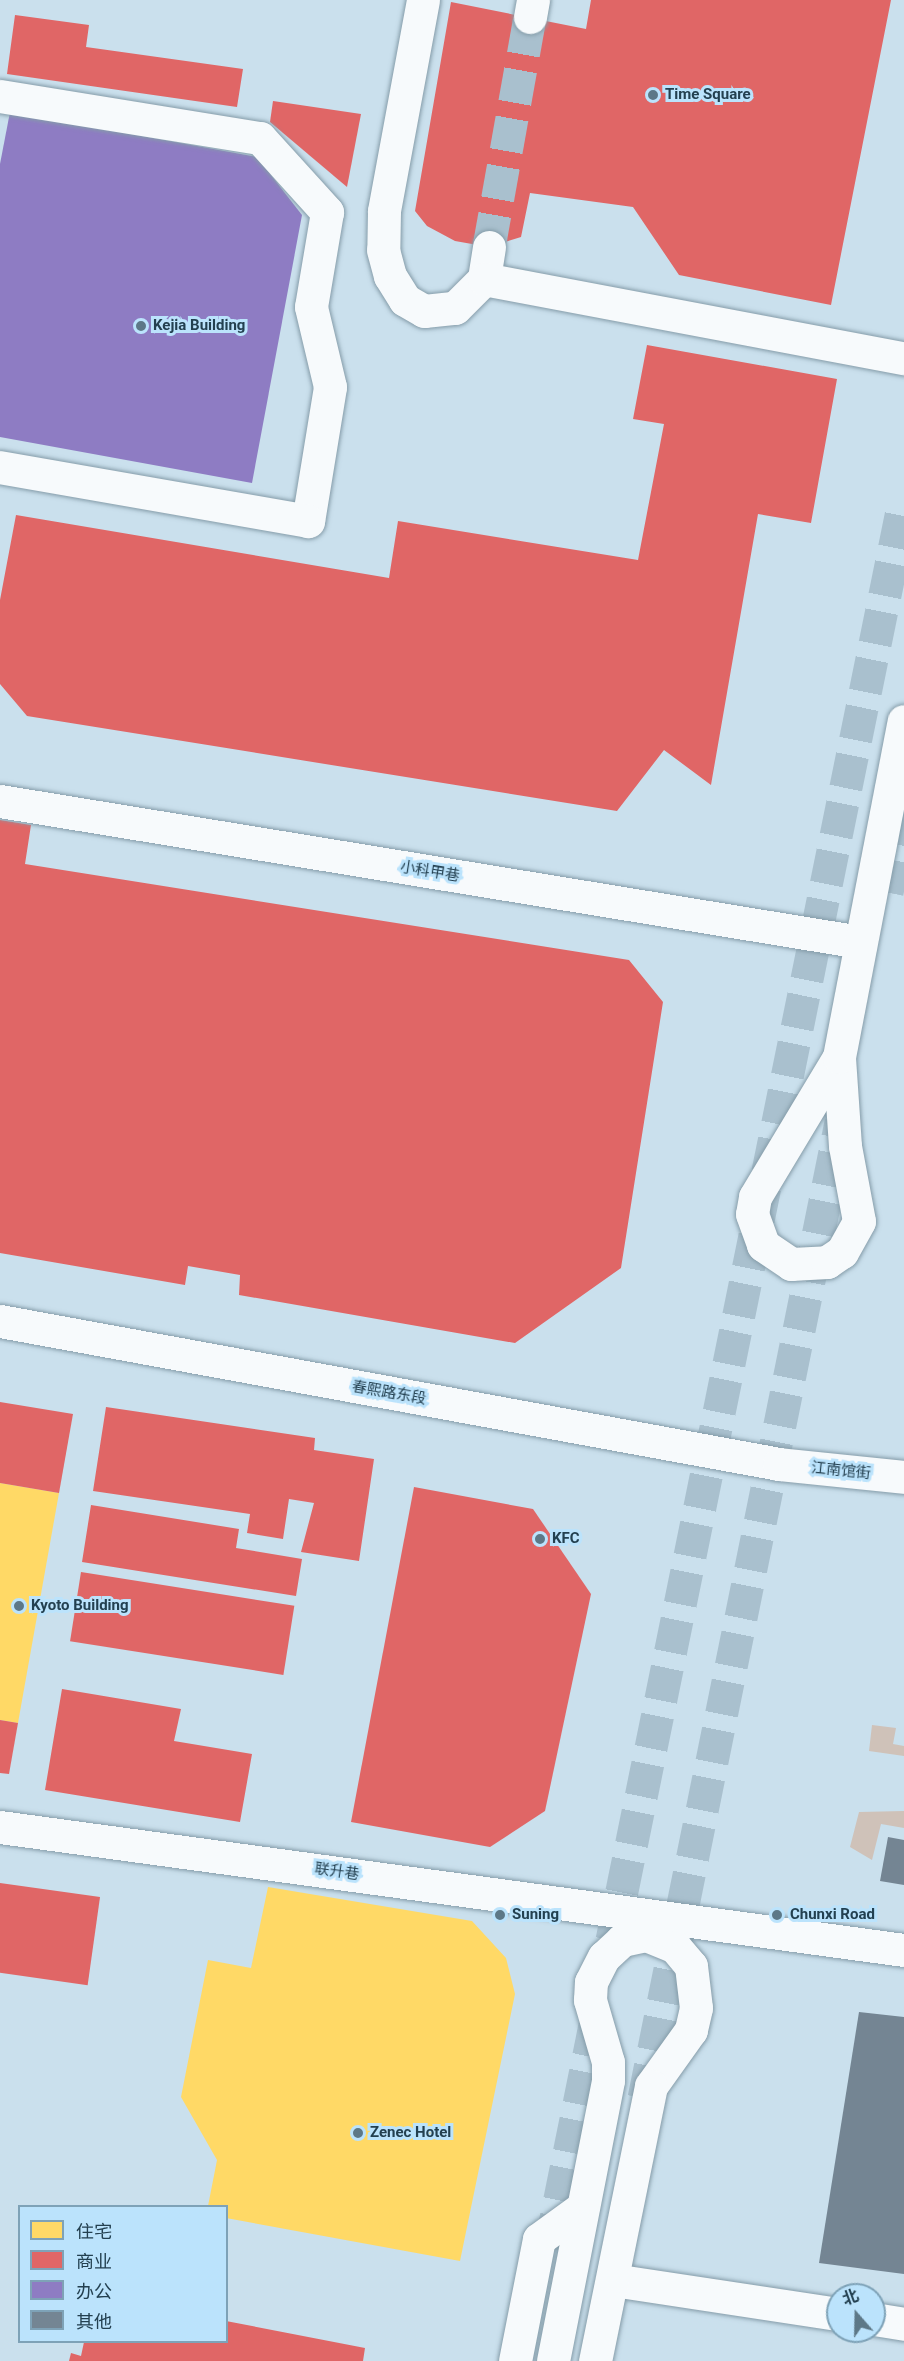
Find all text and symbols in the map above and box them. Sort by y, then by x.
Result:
place label: Time Square [665,86,751,104]
marker: Time Square [646,88,660,102]
place label: Kejia Building [153,317,245,335]
marker: Kejia Building [134,319,148,333]
street label: 小科甲巷 [399,858,461,886]
street label: 春熙路东段 [351,1378,427,1408]
street label: 江南馆街 [810,1459,872,1483]
place label: KFC [552,1530,580,1548]
marker: KFC [533,1532,547,1546]
place label: Kyoto Building [31,1597,129,1615]
marker: Kyoto Building [12,1599,26,1613]
street label: 联升巷 [313,1860,361,1884]
place label: Suning [512,1906,559,1924]
marker: Chunxi Road [768,1906,786,1924]
place label: Chunxi Road [790,1906,875,1924]
marker: Suning [493,1908,507,1922]
place label: Zenec Hotel [370,2124,451,2142]
marker: Zenec Hotel [351,2126,365,2140]
legend [18,2205,228,2343]
text: 住宅 [76,2221,112,2242]
text: 商业 [76,2251,112,2272]
text: 办公 [76,2281,112,2302]
north arrow [826,2283,886,2343]
text: 北 [840,2286,861,2309]
text: 其他 [76,2311,112,2332]

